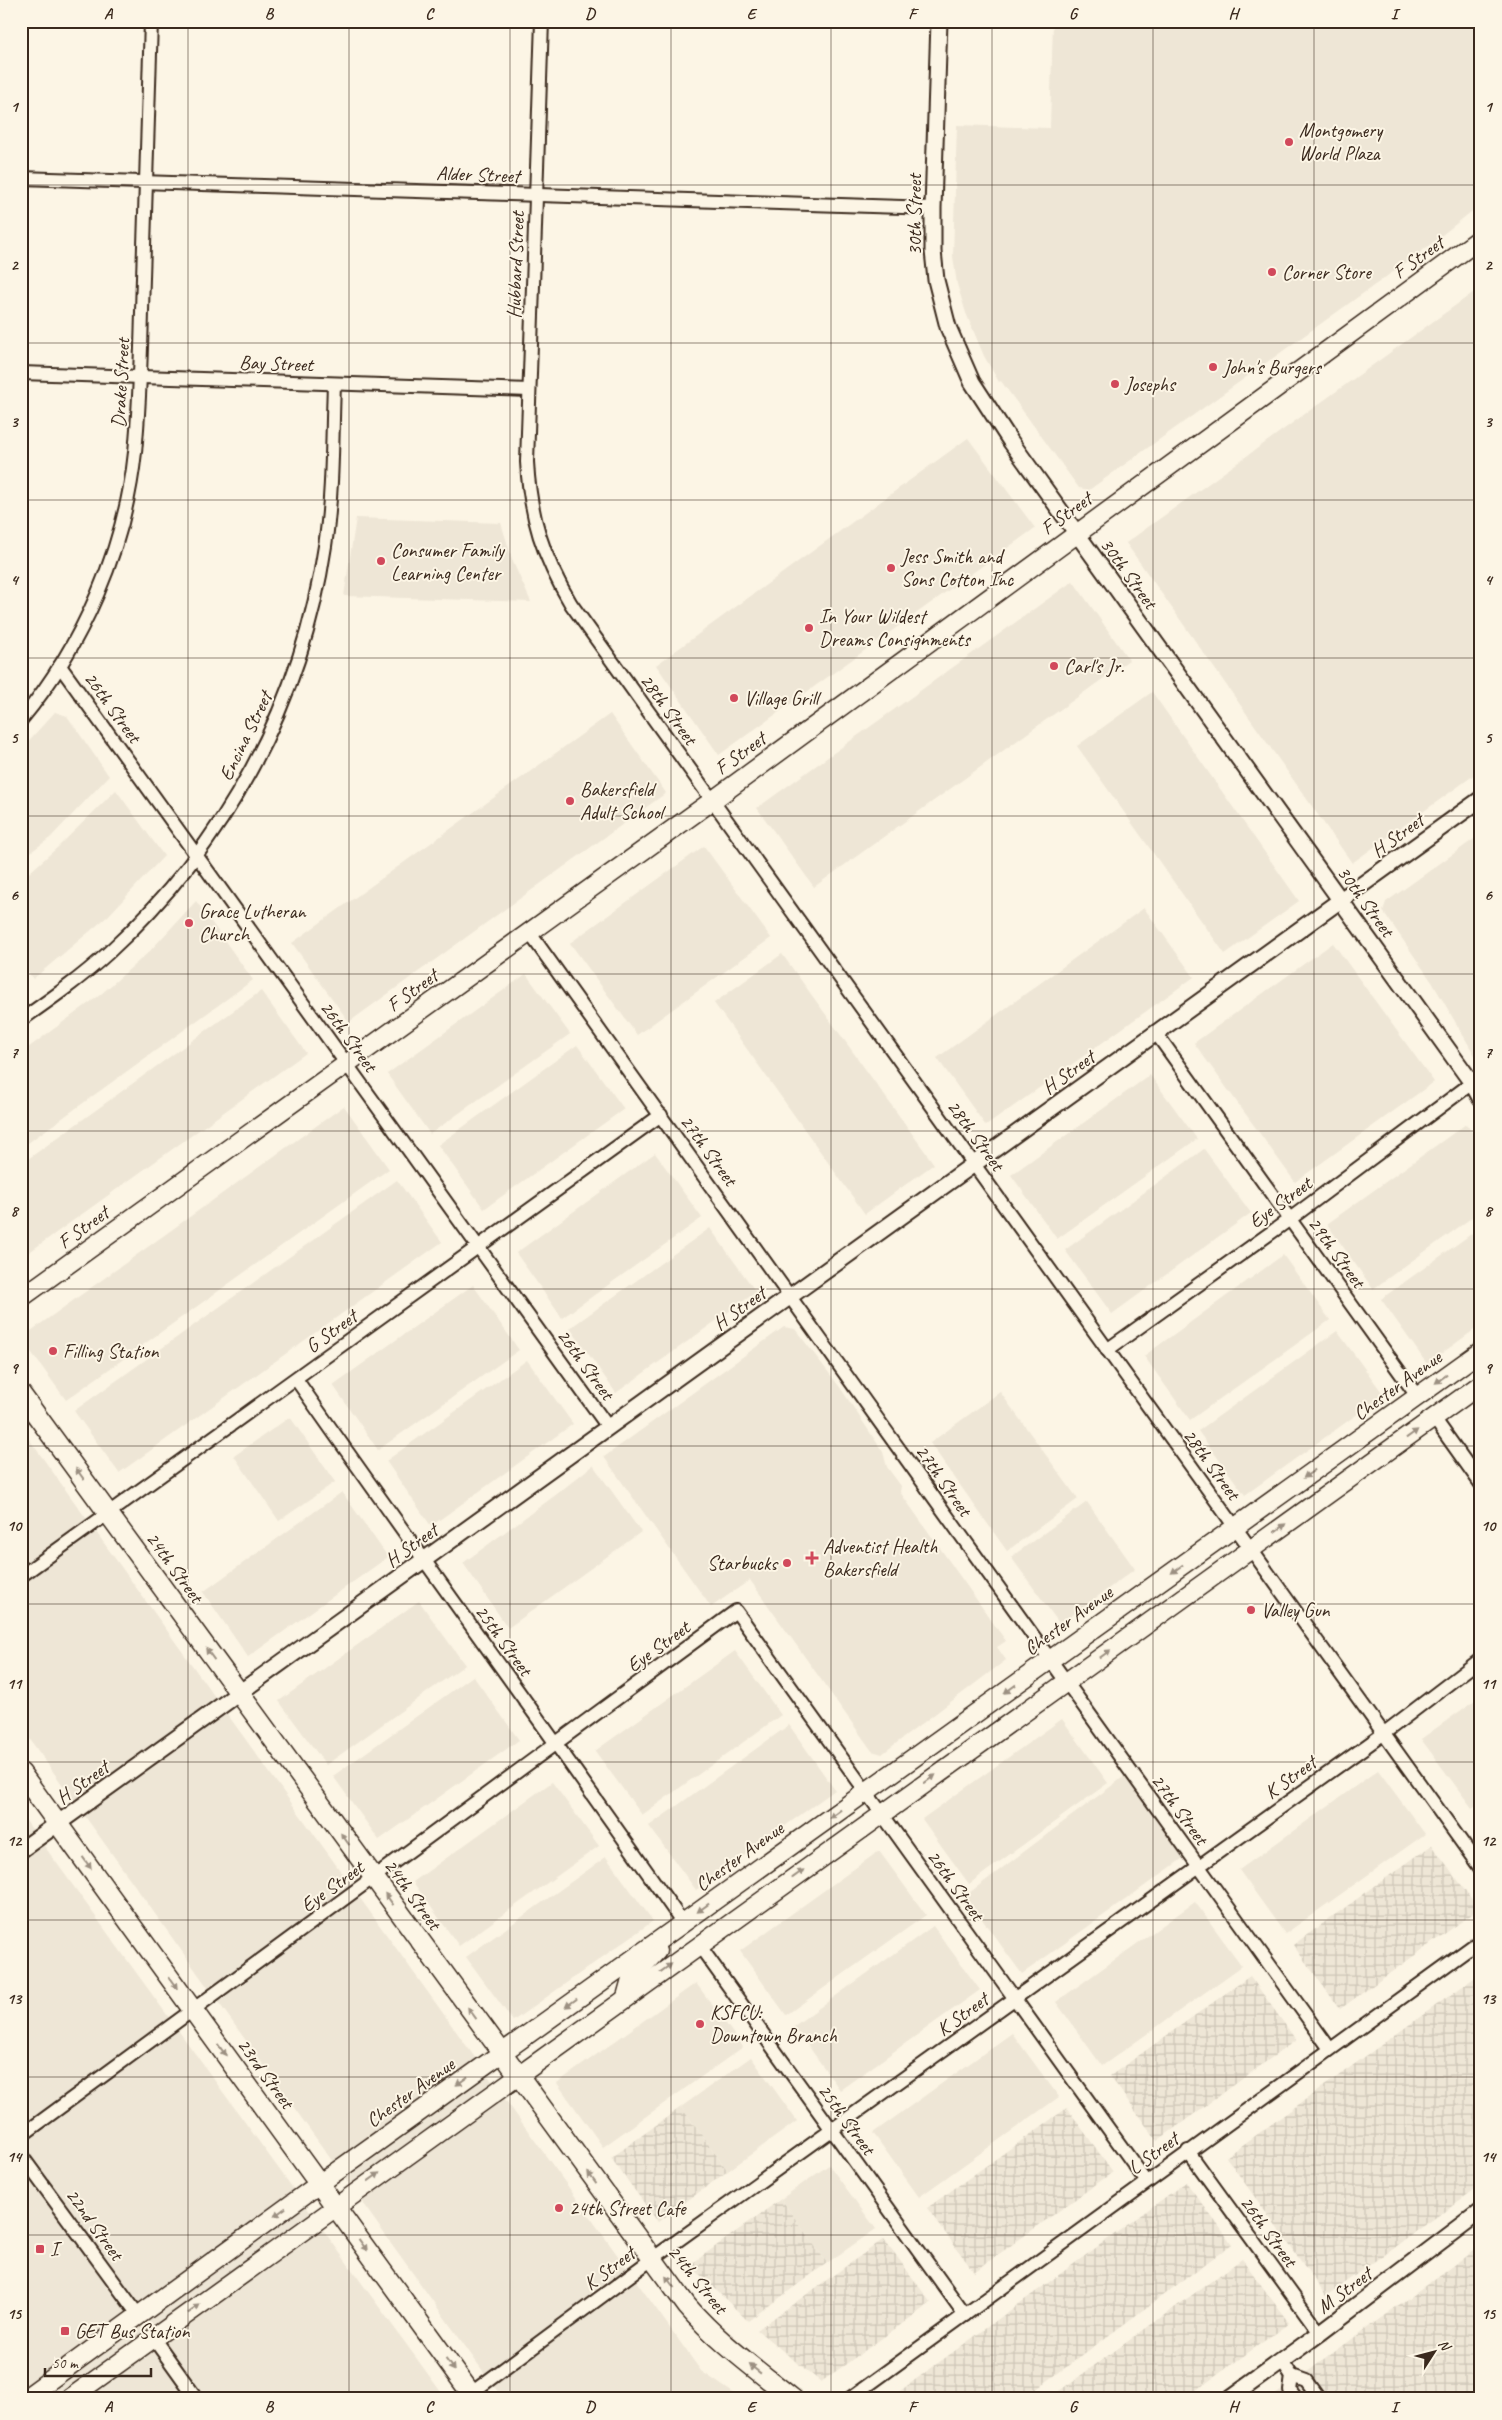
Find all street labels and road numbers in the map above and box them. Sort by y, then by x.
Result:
street label: Alder Street [436,161,523,189]
street label: 30th Street [902,172,927,256]
street label: Hubbard Street [501,209,530,319]
street label: F Street [1388,229,1451,284]
street label: Drake Street [106,335,135,428]
street label: Bay Street [239,350,316,377]
street label: F Street [1036,485,1099,540]
street label: 30th Street [1094,533,1164,616]
street label: 26th Street [78,667,148,750]
street label: 28th Street [634,669,704,752]
street label: Encina Street [213,685,279,785]
street label: F Street [710,725,773,780]
street label: H Street [1366,806,1431,863]
street label: 30th Street [1331,861,1401,944]
street label: F Street [382,962,445,1017]
street label: 26th Street [314,996,384,1079]
street label: H Street [1037,1043,1102,1100]
street label: 28th Street [941,1095,1011,1178]
street label: 27th Street [674,1110,744,1193]
street label: Eye Street [1244,1170,1319,1234]
street label: F Street [53,1199,116,1254]
street label: 29th Street [1302,1212,1372,1295]
street label: H Street [708,1279,773,1336]
street label: G Street [301,1302,365,1358]
street label: 26th Street [551,1324,621,1407]
street label: Chester Avenue [1348,1344,1448,1426]
street label: 28th Street [1177,1424,1247,1507]
street label: 27th Street [910,1440,979,1523]
street label: H Street [380,1516,445,1573]
street label: 24th Street [140,1527,210,1610]
street label: Chester Avenue [1019,1579,1119,1661]
street label: 25th Street [469,1600,539,1683]
street label: Eye Street [622,1614,697,1678]
street label: K Street [1259,1748,1324,1805]
street label: H Street [51,1753,116,1810]
street label: 27th Street [1145,1769,1215,1852]
street label: Chester Avenue [690,1815,790,1897]
street label: 26th Street [921,1845,991,1928]
street label: Eye Street [296,1854,371,1918]
street label: 24th Street [378,1854,448,1937]
street label: K Street [931,1985,996,2042]
street label: 23rd Street [232,2033,301,2115]
street label: Chester Avenue [361,2051,461,2133]
street label: 25th Street [812,2079,882,2162]
street label: L Street [1123,2125,1186,2180]
street label: 22nd Street [60,2183,130,2267]
street label: 26th Street [1234,2191,1304,2274]
street label: K Street [579,2239,643,2296]
street label: 24th Street [662,2240,735,2321]
street label: M Street [1312,2260,1379,2319]

